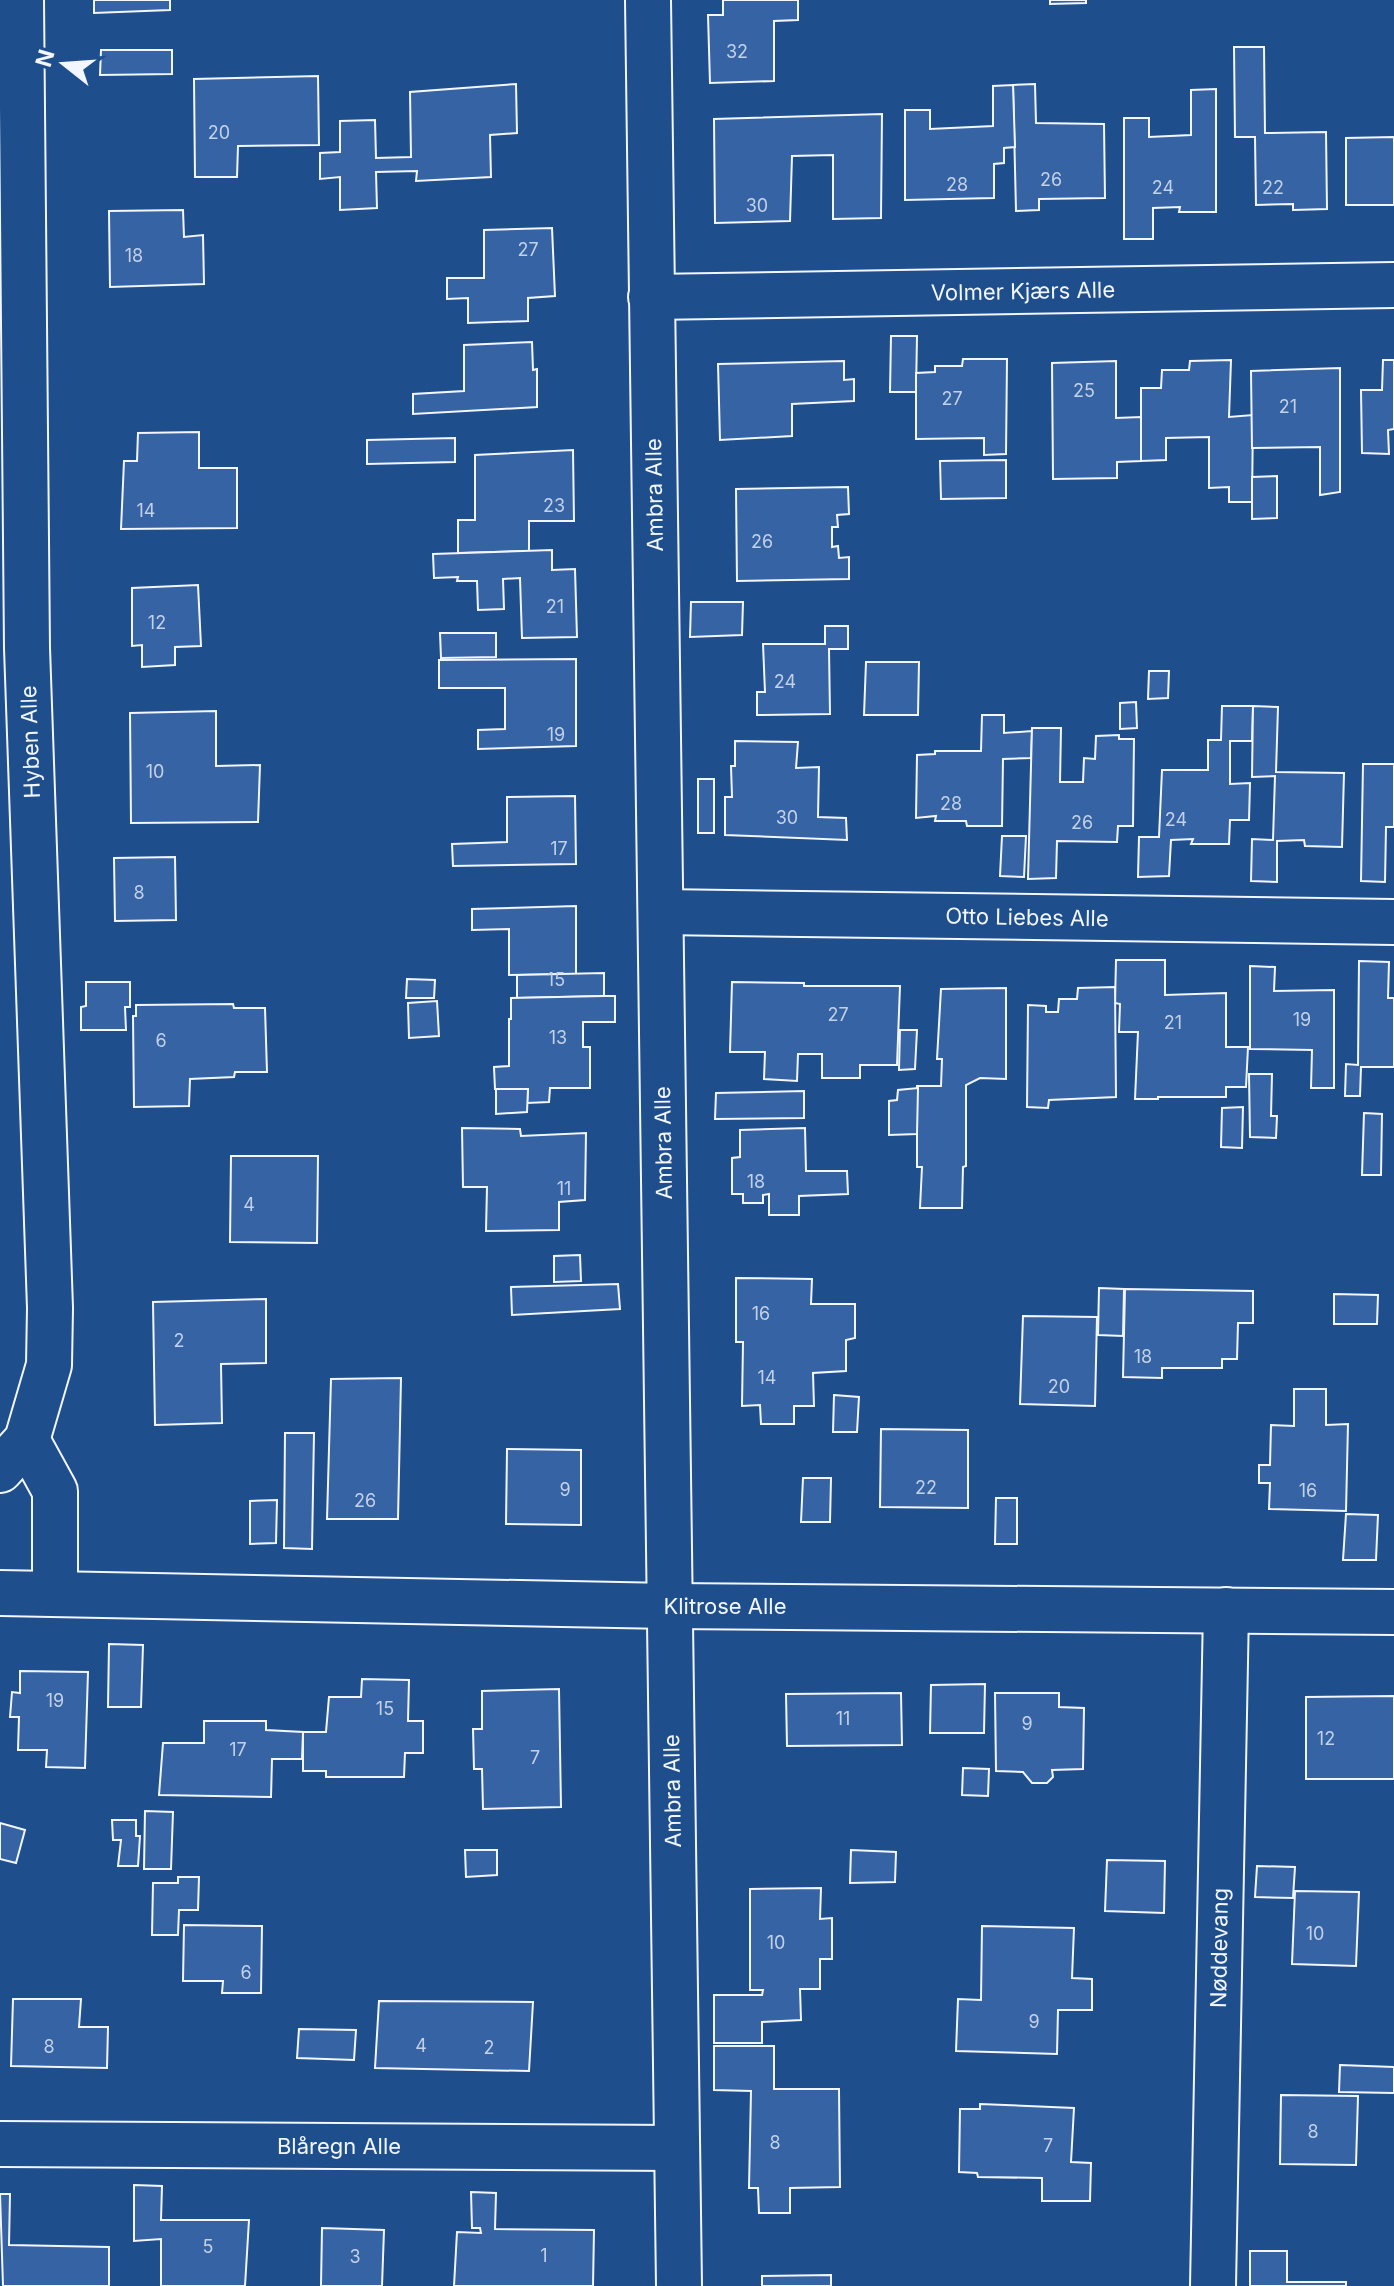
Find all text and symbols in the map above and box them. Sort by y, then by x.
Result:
north arrow [24,24,104,104]
house number: 32 [726,41,748,62]
text: N [30,46,60,70]
house number: 20 [208,122,230,143]
house number: 26 [1040,169,1062,190]
house number: 28 [946,174,968,195]
house number: 24 [1152,177,1174,198]
house number: 22 [1262,177,1284,198]
house number: 30 [746,195,768,216]
house number: 27 [517,239,539,260]
house number: 18 [125,245,143,266]
street label: Volmer Kjærs Alle [931,276,1115,306]
house number: 25 [1073,380,1095,401]
house number: 27 [941,388,963,409]
house number: 21 [1279,396,1297,417]
street label: Ambra Alle [640,438,668,552]
house number: 23 [543,495,565,516]
house number: 14 [137,500,155,521]
house number: 26 [751,531,773,552]
house number: 21 [546,596,564,617]
house number: 12 [148,612,166,633]
house number: 24 [774,671,796,692]
street label: Hyben Alle [15,685,45,799]
house number: 19 [547,724,565,745]
house number: 10 [146,761,164,782]
house number: 28 [940,793,962,814]
house number: 30 [776,807,798,828]
house number: 24 [1165,809,1187,830]
house number: 26 [1071,812,1093,833]
house number: 17 [550,838,568,859]
house number: 8 [133,882,145,903]
street label: Otto Liebes Alle [945,903,1109,931]
house number: 15 [547,969,565,990]
house number: 27 [827,1004,849,1025]
house number: 19 [1293,1009,1311,1030]
house number: 21 [1164,1012,1182,1033]
house number: 13 [549,1027,567,1048]
house number: 6 [155,1030,167,1051]
street label: Ambra Alle [649,1086,677,1200]
house number: 18 [747,1171,765,1192]
house number: 11 [557,1178,571,1199]
house number: 4 [243,1194,255,1215]
house number: 16 [752,1303,770,1324]
house number: 2 [174,1330,184,1351]
house number: 18 [1134,1346,1152,1367]
house number: 14 [758,1367,776,1388]
house number: 20 [1048,1376,1070,1397]
house number: 22 [915,1477,937,1498]
house number: 9 [559,1479,571,1500]
house number: 16 [1299,1480,1317,1501]
house number: 26 [354,1490,376,1511]
street label: Klitrose Alle [663,1593,787,1619]
house number: 19 [46,1690,64,1711]
house number: 15 [376,1698,394,1719]
house number: 11 [836,1708,850,1729]
house number: 9 [1021,1713,1033,1734]
house number: 12 [1317,1728,1335,1749]
street label: Ambra Alle [658,1734,686,1848]
house number: 17 [229,1739,247,1760]
house number: 7 [530,1747,540,1768]
street label: Nøddevang [1205,1888,1233,2008]
house number: 10 [1306,1923,1324,1944]
house number: 10 [767,1932,785,1953]
house number: 6 [240,1962,252,1983]
house number: 9 [1028,2011,1040,2032]
house number: 4 [415,2035,427,2056]
house number: 8 [43,2036,55,2057]
house number: 2 [484,2037,494,2058]
house number: 8 [1307,2121,1319,2142]
house number: 8 [769,2132,781,2153]
street label: Blåregn Alle [277,2133,401,2159]
house number: 7 [1043,2135,1053,2156]
house number: 5 [203,2236,213,2257]
house number: 1 [540,2245,548,2266]
house number: 3 [349,2246,361,2267]

